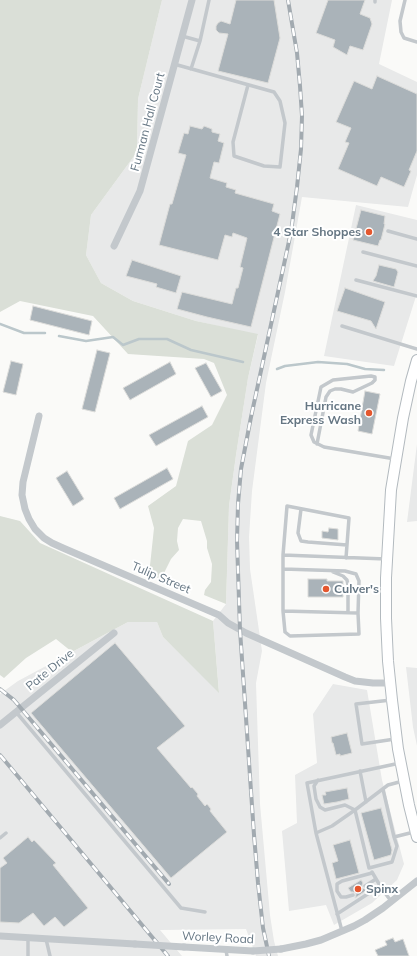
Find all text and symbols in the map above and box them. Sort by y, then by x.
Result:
street label: Furman Hall Court [128,71,168,173]
place label: 4 Star Shoppes [273,225,361,239]
marker: 4 Star Shoppes [364,227,374,237]
place label: Hurricane Express Wash [280,399,361,427]
marker: Hurricane Express Wash [364,408,374,418]
street label: Tulip Street [129,559,193,597]
place label: Culver's [334,582,379,596]
marker: Culver's [321,584,331,594]
street label: Pate Drive [23,646,77,694]
place label: Spinx [366,882,398,896]
marker: Spinx [353,884,363,894]
street label: Worley Road [182,929,254,947]

